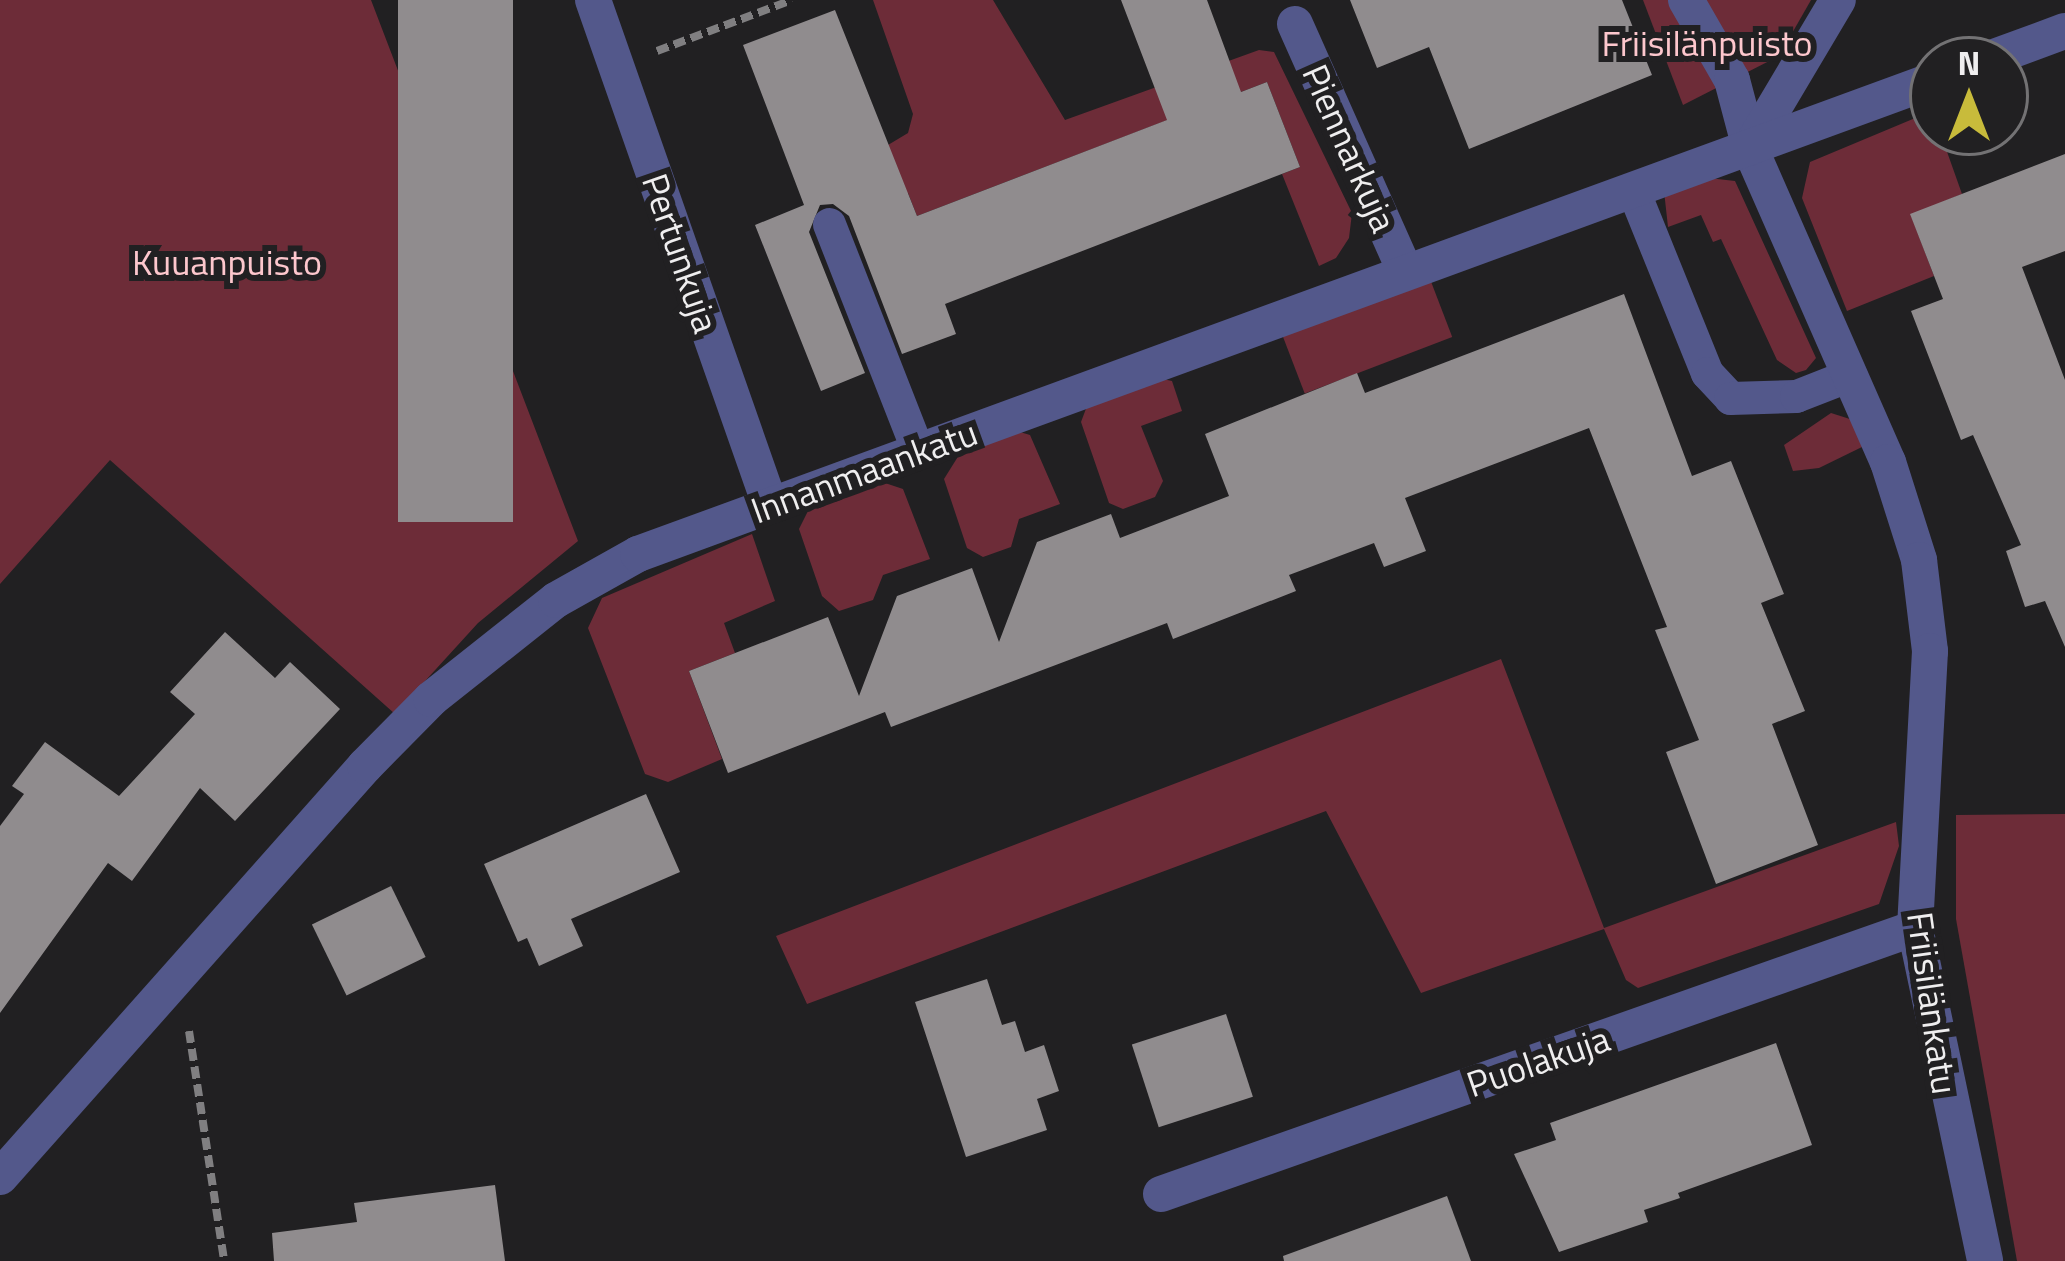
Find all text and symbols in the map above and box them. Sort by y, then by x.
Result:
park label: Friisilänpuisto [1601,21,1813,65]
north arrow [1909,36,2029,156]
text: N [1958,38,1980,88]
street label: Piennarkuja [1294,58,1406,238]
street label: Pertunkuja [634,168,728,338]
park label: Kuuanpuisto [132,240,322,284]
street label: Innanmaankatu [745,410,983,532]
street label: Friisilänkatu [1899,909,1967,1097]
street label: Puolakuja [1461,1016,1615,1106]

